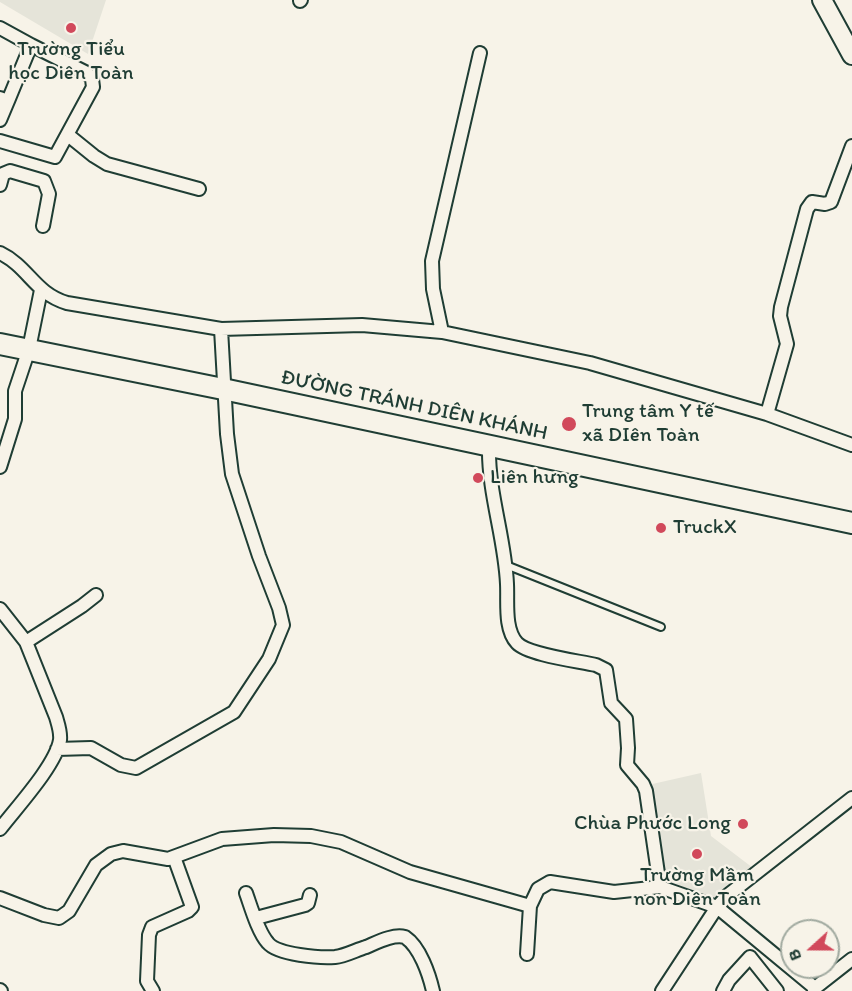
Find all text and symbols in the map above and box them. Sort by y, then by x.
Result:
marker: Trường Tiểu học Diên Toàn [64,21,78,35]
place label: Trường Tiểu học Diên Toàn [8,37,134,87]
street label: ĐƯỜNG TRÁNH DIÊN KHÁNH [278,365,550,447]
place label: Trung tâm Y tế xã DIên Toàn [582,399,714,449]
marker: Trung tâm Y tế xã DIên Toàn [560,415,578,433]
place label: Liên hưng [490,465,579,491]
marker: Liên hưng [471,471,485,485]
place label: TruckX [673,515,736,541]
marker: TruckX [654,521,668,535]
place label: Chùa Phước Long [574,811,731,837]
marker: Chùa Phước Long [736,817,750,831]
marker: Trường Mầm non Diên Toàn [690,847,704,861]
place label: Trường Mầm non Diên Toàn [633,863,761,913]
north arrow [780,919,840,979]
text: B [784,947,805,963]

